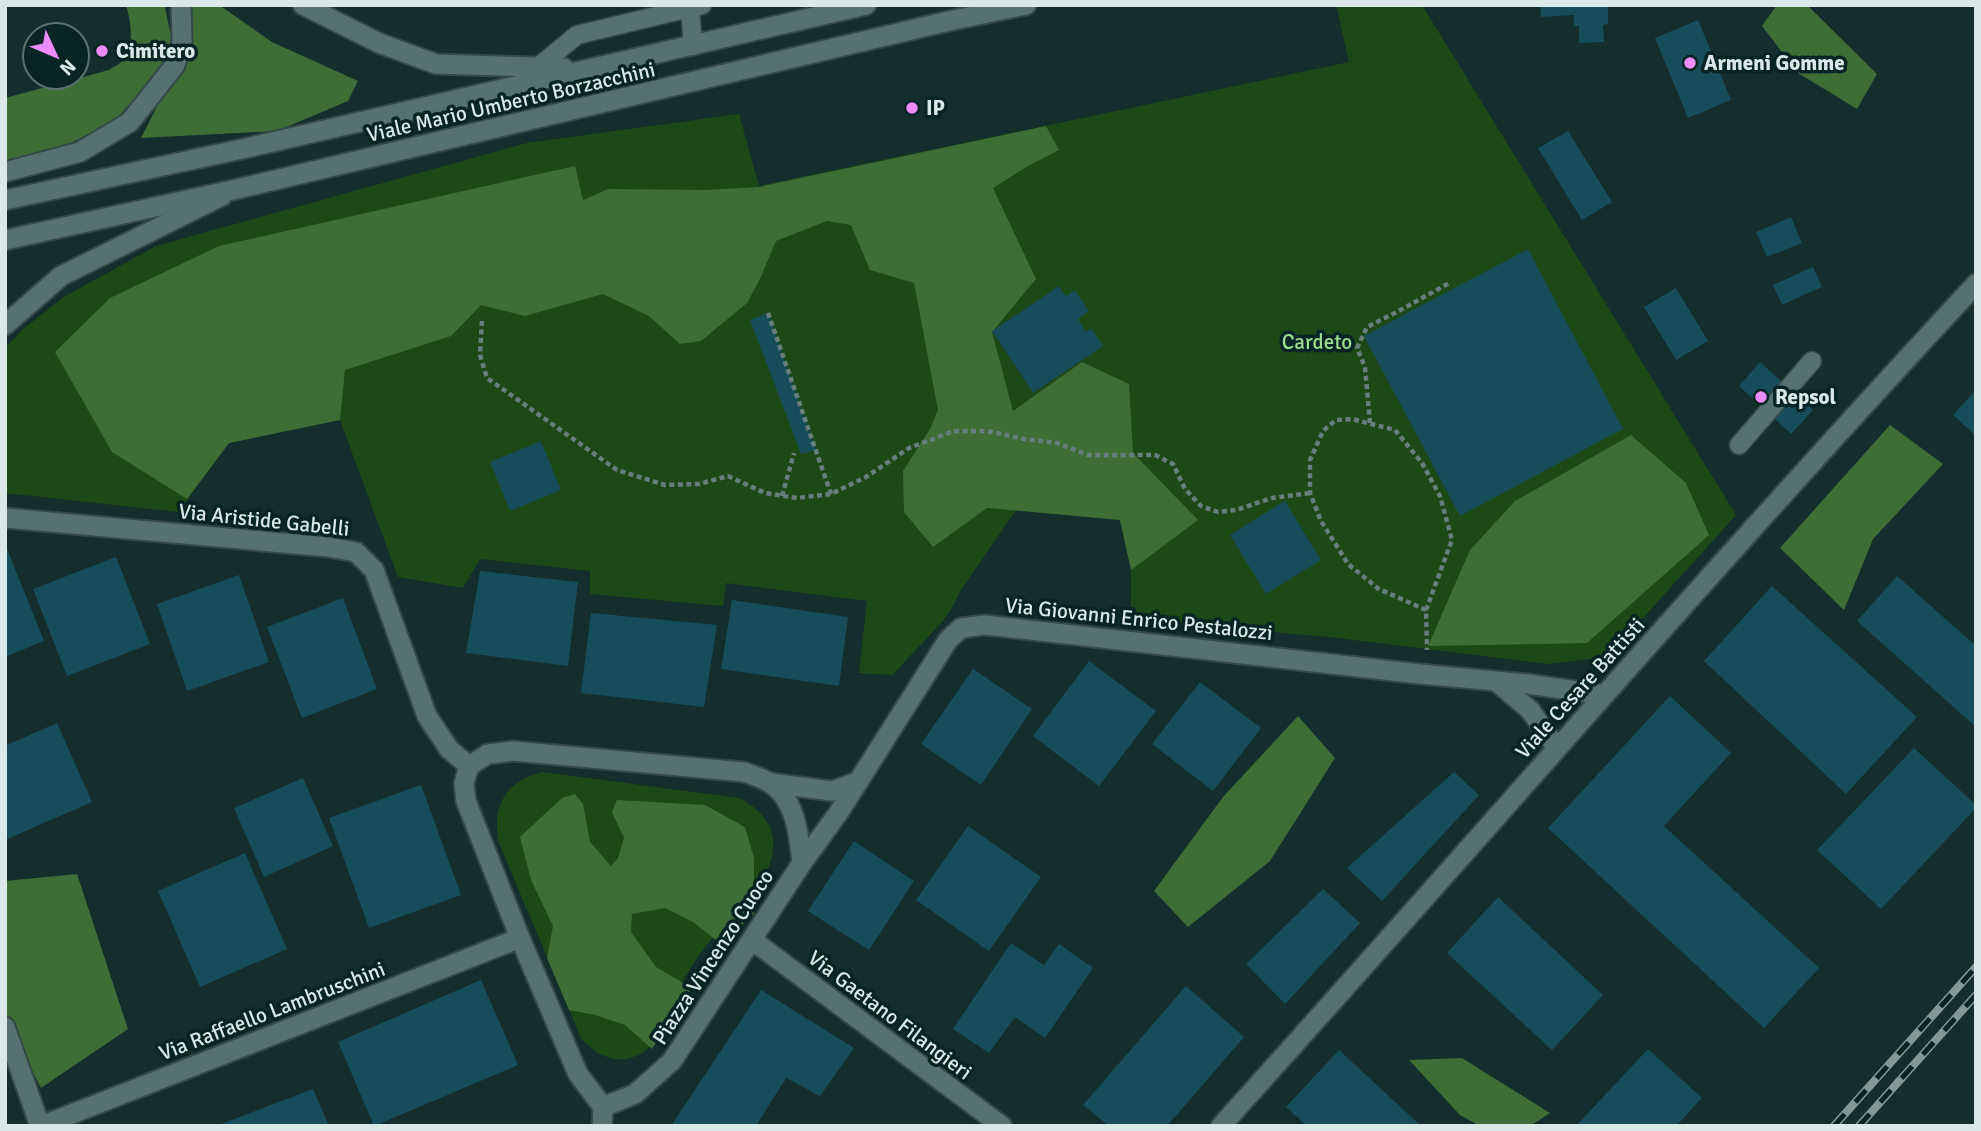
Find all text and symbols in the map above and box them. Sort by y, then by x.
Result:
north arrow [21,21,91,91]
place label: Cimitero [116,38,195,64]
marker: Cimitero [94,43,110,59]
place label: Armeni Gomme [1704,50,1845,76]
text: N [54,54,81,80]
marker: Armeni Gomme [1682,55,1698,71]
street label: Viale Mario Umberto Borzacchini [364,56,658,148]
place label: IP [926,95,945,121]
marker: IP [904,100,920,116]
park label: Cardeto [1282,329,1352,355]
place label: Repsol [1775,384,1837,410]
marker: Repsol [1753,389,1769,405]
street label: Via Aristide Gabelli [177,498,351,542]
street label: Via Giovanni Enrico Pestalozzi [1004,592,1274,646]
street label: Viale Cesare Battisti [1510,612,1650,764]
street label: Piazza Vincenzo Cuoco [647,865,779,1049]
street label: Via Gaetano Filangieri [803,945,977,1085]
street label: Via Raffaello Lambruschini [155,956,389,1066]

